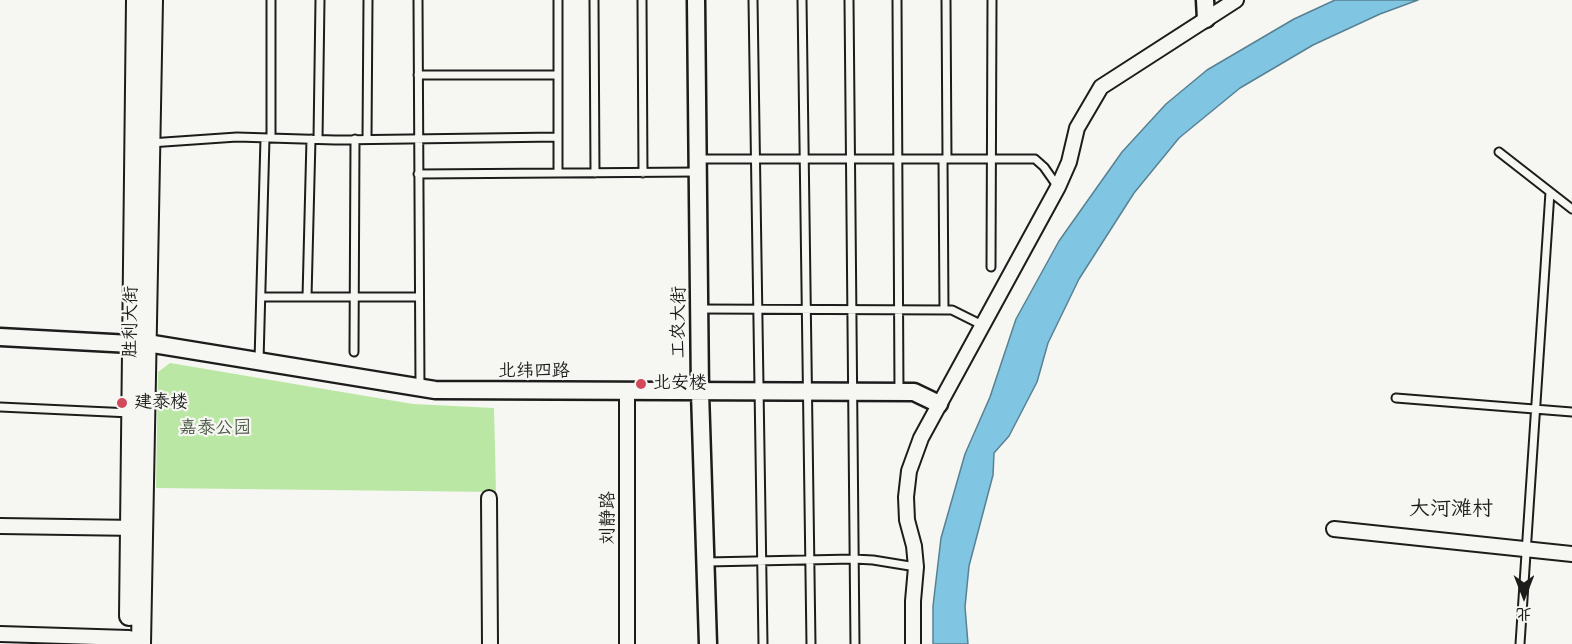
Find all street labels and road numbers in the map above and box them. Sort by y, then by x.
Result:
street label: 胜利大街 [121,286,143,358]
street label: 工农大街 [669,286,691,358]
street label: 北纬四路 [498,361,570,383]
street label: 刘静路 [598,491,620,545]

